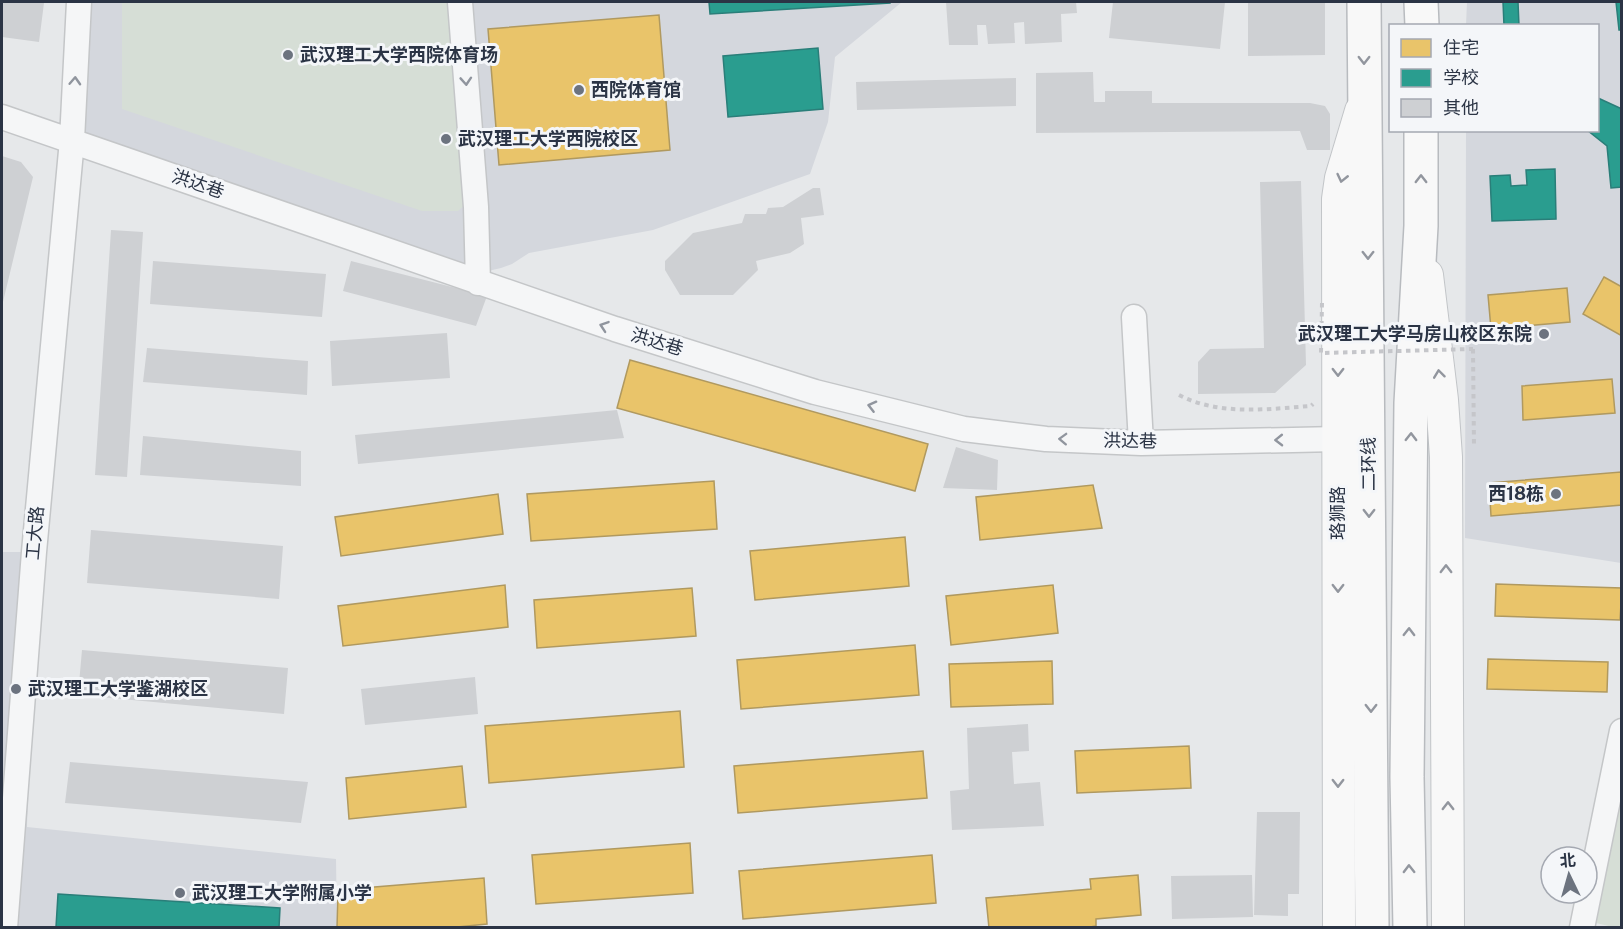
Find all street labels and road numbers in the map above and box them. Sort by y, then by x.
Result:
street label: 洪达巷 [169,165,227,202]
street label: 洪达巷 [628,324,686,359]
street label: 洪达巷 [1103,430,1157,451]
street label: 二环线 [1358,437,1379,491]
street label: 珞狮路 [1327,486,1348,540]
street label: 工大路 [22,505,47,561]

